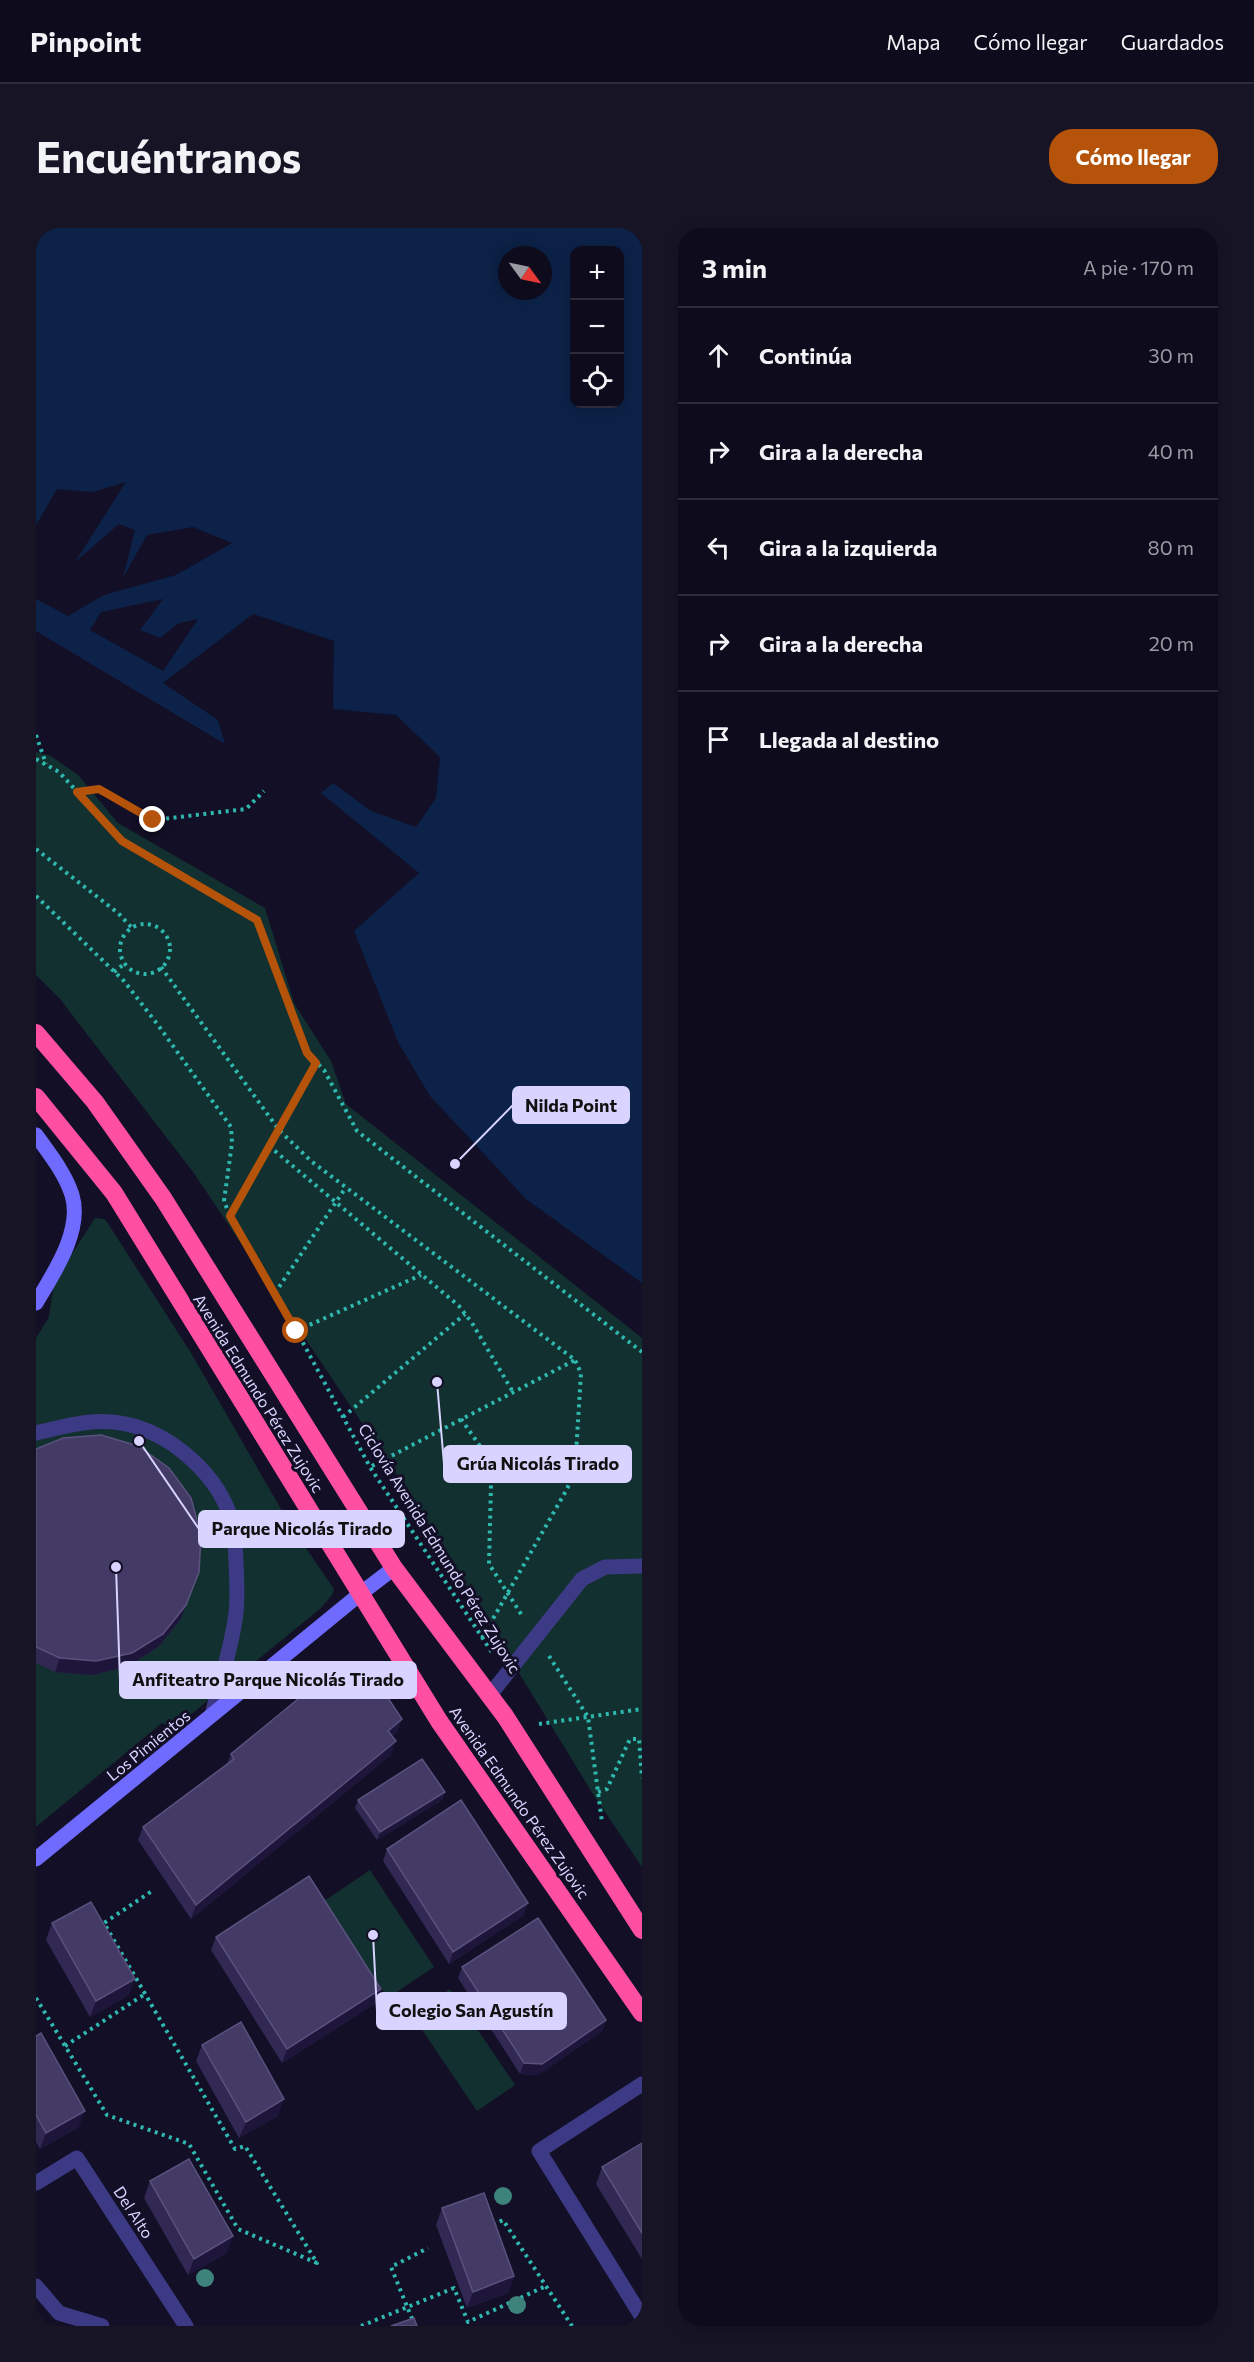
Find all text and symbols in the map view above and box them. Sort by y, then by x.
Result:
text: Pinpoint [30,24,141,58]
text: Mapa [886,29,941,54]
text: Cómo llegar [974,29,1088,54]
text: Guardados [1121,29,1224,54]
button: Cómo llegar [1049,129,1218,184]
text: Encuéntranos [36,130,301,182]
north arrow [498,246,552,300]
map controls [570,246,624,408]
button: + [570,246,624,300]
text: 3 min [702,252,767,283]
text: A pie · 170 m [1083,255,1194,279]
button: − [570,300,624,354]
icon: ahead [702,339,735,372]
text: Continúa [759,342,852,369]
text: 30 m [1148,343,1194,367]
button: locate [570,354,624,408]
icon: right [702,435,735,468]
text: Gira a la derecha [759,438,923,465]
text: 40 m [1148,439,1194,463]
icon: left [702,531,735,564]
text: Gira a la izquierda [759,534,937,561]
text: 80 m [1148,535,1194,559]
icon: right [702,627,735,660]
text: Gira a la derecha [759,630,923,657]
text: 20 m [1149,631,1194,655]
icon: arrive [702,723,735,756]
text: Llegada al destino [759,726,939,753]
route end [139,806,165,832]
callout: Nilda Point [513,1087,629,1123]
text: Nilda Point [525,1094,617,1116]
street label: Avenida Edmundo Pérez Zujovic [190,1290,328,1496]
route start [282,1317,308,1343]
street label: Ciclovía Avenida Edmundo Pérez Zujovic [355,1420,525,1676]
callout: Grúa Nicolás Tirado [444,1446,631,1482]
text: Grúa Nicolás Tirado [457,1452,619,1474]
callout: Parque Nicolás Tirado [199,1511,404,1547]
text: Parque Nicolás Tirado [212,1517,393,1539]
callout: Anfiteatro Parque Nicolás Tirado [120,1662,416,1698]
text: Anfiteatro Parque Nicolás Tirado [132,1668,404,1690]
street label: Avenida Edmundo Pérez Zujovic [446,1702,594,1902]
street label: Los Pimientos [102,1706,194,1784]
callout: Colegio San Agustín [377,1993,566,2029]
text: Colegio San Agustín [389,1999,553,2021]
street label: Del Alto [110,2182,158,2242]

